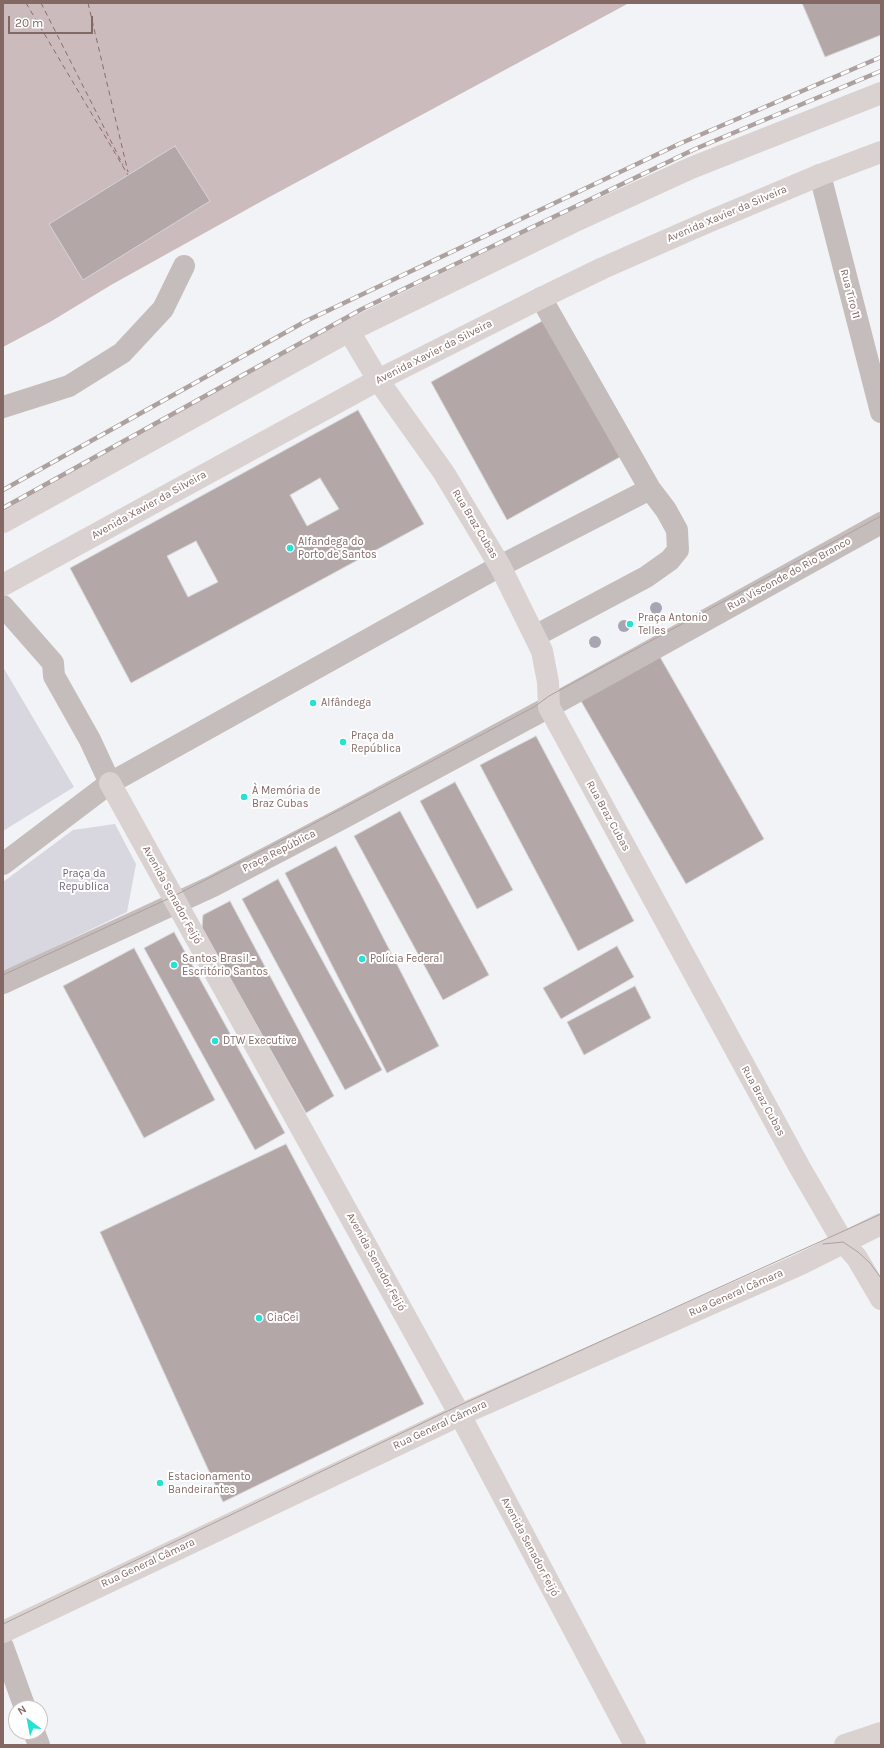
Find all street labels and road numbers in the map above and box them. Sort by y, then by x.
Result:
street label: Avenida Xavier da Silveira [665,183,789,245]
street label: Rua Tiro 11 [837,268,863,320]
street label: Avenida Xavier da Silveira [373,317,495,387]
street label: Avenida Xavier da Silveira [89,468,209,542]
street label: Rua Braz Cubas [449,487,501,561]
street label: Rua Visconde do Rio Branco [725,534,853,614]
street label: Rua Braz Cubas [583,778,633,854]
street label: Praça República [240,827,318,875]
street label: Avenida Senador Feijó [139,844,205,946]
street label: Rua Braz Cubas [738,1063,788,1139]
street label: Avenida Senador Feijó [343,1211,409,1313]
street label: Rua General Câmara [687,1266,785,1320]
street label: Rua General Câmara [391,1397,489,1453]
street label: Avenida Senador Feijó [498,1495,562,1599]
street label: Rua General Câmara [99,1535,197,1591]

